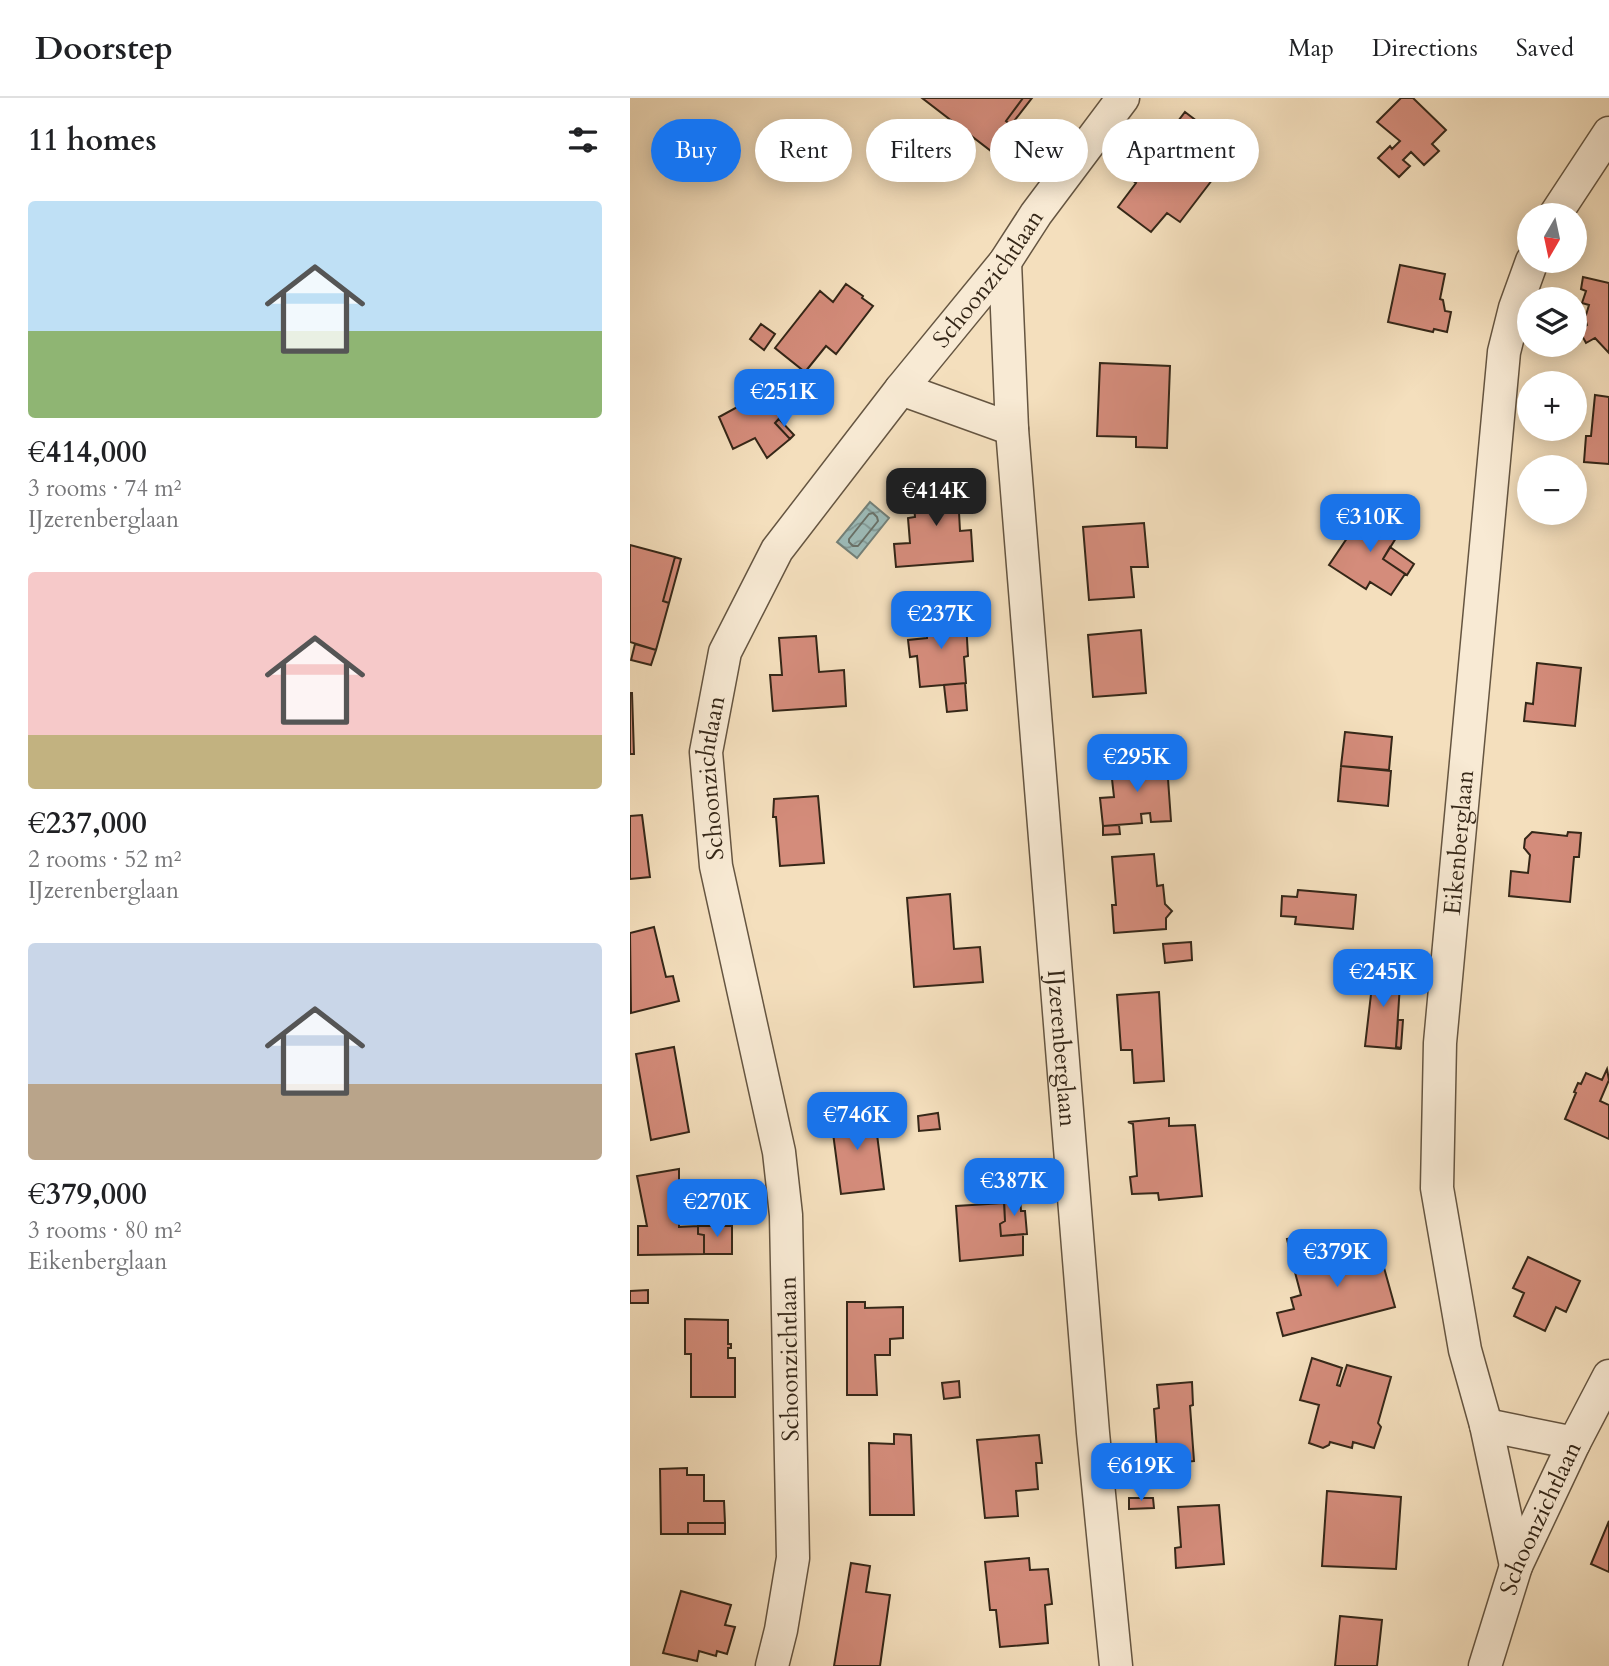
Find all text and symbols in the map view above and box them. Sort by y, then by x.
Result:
text: Doorstep [35,26,173,71]
text: Map [1288,32,1334,65]
text: Directions [1372,32,1478,65]
text: Saved [1516,32,1574,65]
chip: Buy [651,119,741,182]
chip: Rent [755,119,852,182]
chip: Filters [866,119,976,182]
chip: New [990,119,1088,182]
chip: Apartment [1102,119,1259,182]
text: 11 homes [28,120,157,161]
icon: filters [564,121,602,159]
street label: Schoonzichtlaan [925,203,1052,355]
north arrow [1517,203,1587,273]
map controls [1517,203,1587,525]
icon: home [252,246,378,372]
button: layers [1517,287,1587,357]
pin: €251K [735,370,833,429]
button: + [1517,371,1587,441]
text: €251K [750,376,818,407]
text: €414,000 [28,432,147,473]
button: − [1517,455,1587,525]
pin: €414K [887,468,985,528]
text: 3 rooms · 74 m² [28,473,181,504]
text: €414K [902,475,970,506]
pin: €310K [1321,494,1419,554]
text: €310K [1336,501,1404,532]
text: IJzerenberglaan [28,504,179,535]
pin: €237K [892,592,990,651]
text: €237K [907,598,975,629]
icon: home [252,617,378,743]
street label: Schoonzichtlaan [689,693,733,862]
pin: €295K [1088,734,1186,794]
text: €295K [1103,741,1171,772]
street label: Eikenberglaan [1436,768,1482,916]
text: €237,000 [28,803,147,844]
text: 2 rooms · 52 m² [28,844,181,875]
text: IJzerenberglaan [28,875,179,906]
pin: €245K [1334,950,1432,1009]
text: €245K [1349,956,1417,987]
street label: IJzerenberglaan [1039,968,1084,1128]
icon: home [252,988,378,1114]
pin: €746K [808,1093,906,1152]
text: €746K [823,1099,891,1130]
pin: €387K [965,1158,1063,1218]
text: €387K [980,1165,1048,1196]
text: €379,000 [28,1174,147,1215]
pin: €270K [668,1180,766,1239]
text: €270K [683,1186,751,1217]
text: 3 rooms · 80 m² [28,1215,181,1246]
pin: €379K [1288,1230,1386,1289]
text: €379K [1303,1236,1371,1267]
text: Eikenberglaan [28,1246,167,1277]
street label: Schoonzichtlaan [772,1276,807,1442]
street label: Schoonzichtlaan [1492,1436,1590,1599]
pin: €619K [1092,1444,1190,1503]
text: €619K [1107,1450,1175,1481]

